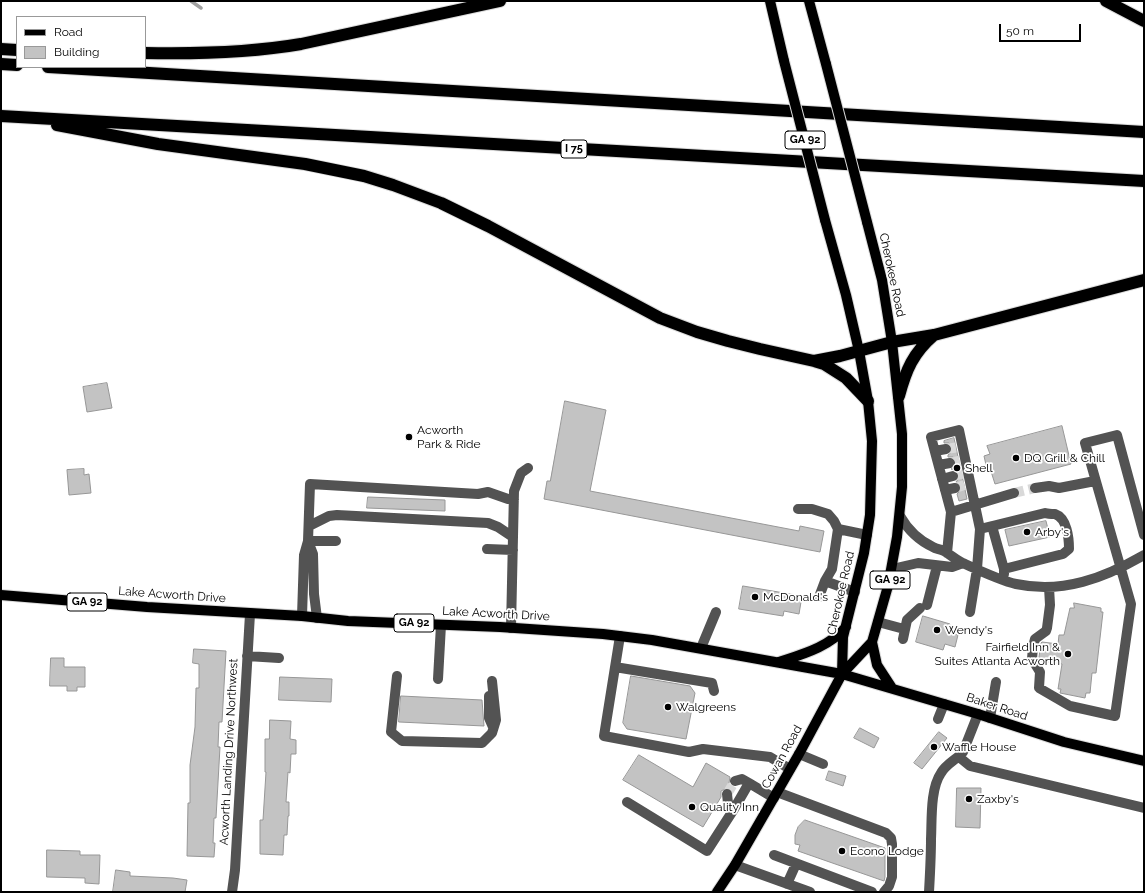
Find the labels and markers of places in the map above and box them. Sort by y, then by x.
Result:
place label: Acworth Park & Ride [417,423,481,451]
marker: Acworth Park & Ride [404,432,414,442]
place label: DQ Grill & Chill [1024,451,1105,465]
marker: DQ Grill & Chill [1011,453,1021,463]
place label: Shell [965,461,993,475]
marker: Shell [952,463,962,473]
place label: Arby's [1035,525,1069,539]
marker: Arby's [1022,527,1032,537]
place label: McDonald's [763,590,828,604]
marker: McDonald's [750,592,760,602]
place label: Wendy's [945,623,993,637]
marker: Wendy's [932,625,942,635]
place label: Fairfield Inn & Suites Atlanta Acworth [935,640,1060,668]
marker: Fairfield Inn & Suites Atlanta Acworth [1063,649,1073,659]
place label: Walgreens [676,700,736,714]
marker: Walgreens [663,702,673,712]
place label: Waffle House [942,740,1016,754]
marker: Waffle House [929,742,939,752]
place label: Zaxby's [977,792,1019,806]
marker: Zaxby's [964,794,974,804]
place label: Quality Inn [700,800,759,814]
marker: Quality Inn [687,802,697,812]
place label: Econo Lodge [850,844,924,858]
marker: Econo Lodge [837,846,847,856]

